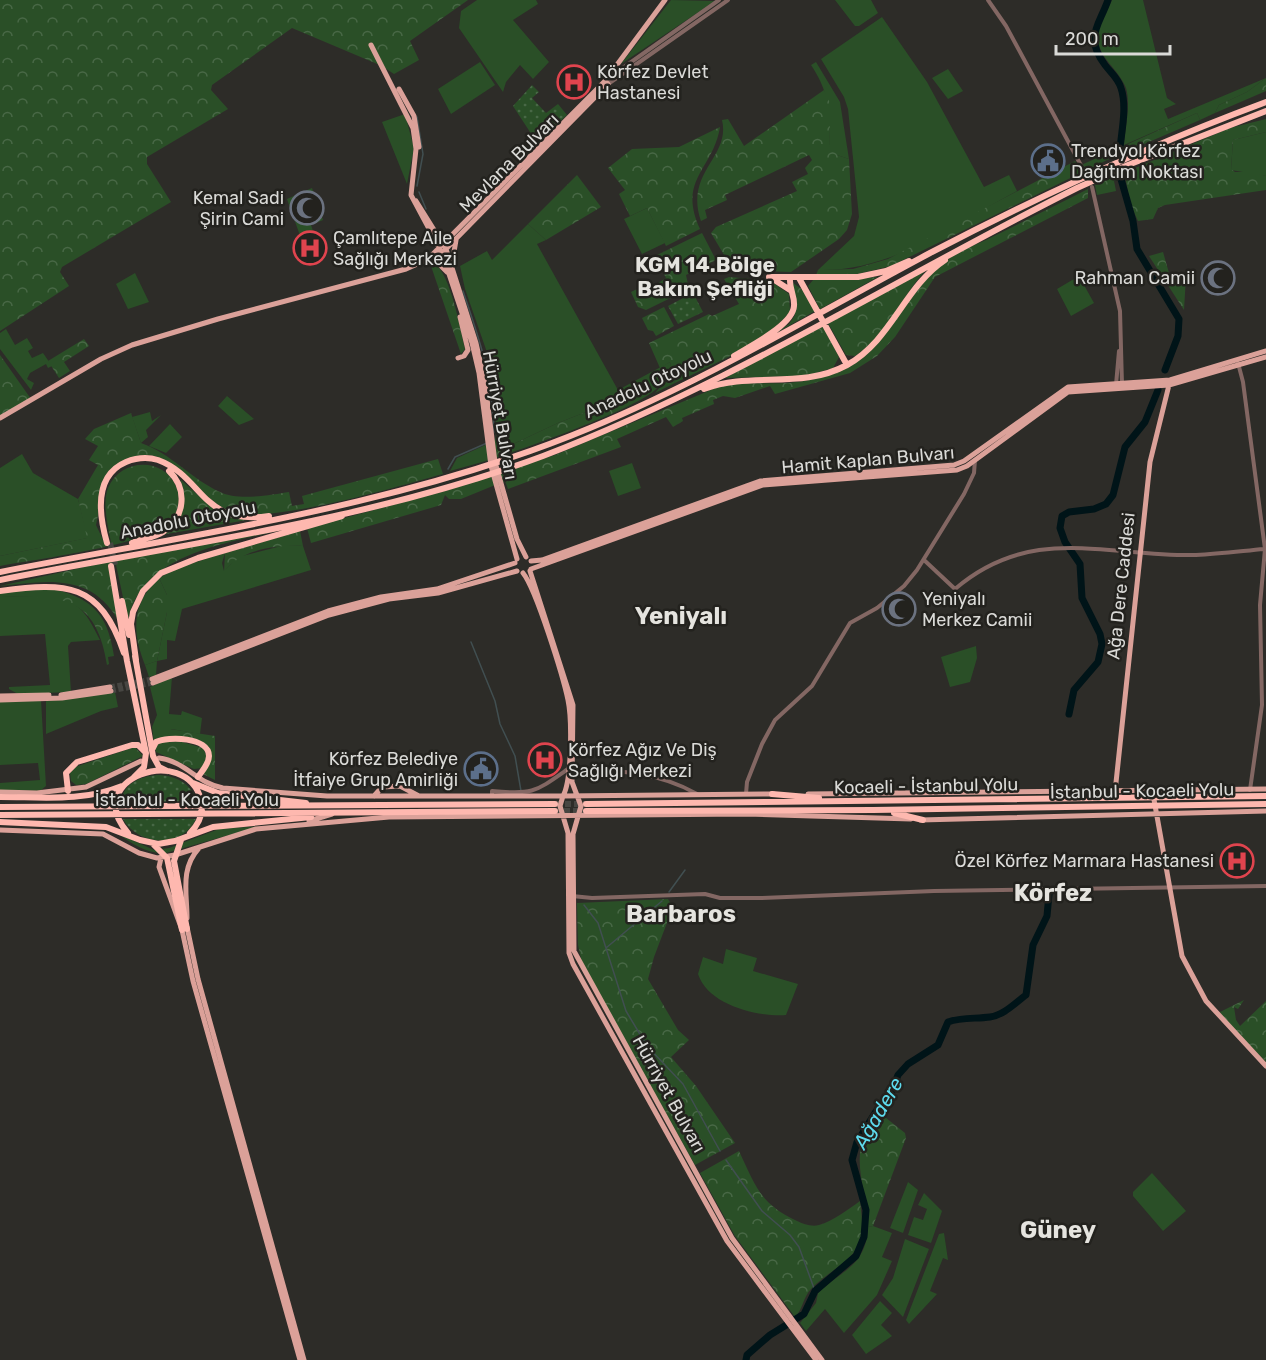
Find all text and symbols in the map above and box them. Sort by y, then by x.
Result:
scale bar [1056,18,1170,56]
text: 200 m [1065,28,1119,50]
place label: Körfez Devlet Hastanesi [597,61,708,104]
hospital icon: Körfez Devlet Hastanesi [556,64,592,100]
street label: Mevlana Bulvarı [455,109,563,217]
place label: Trendyol Körfez Dağıtım Noktası [1071,140,1203,183]
public building icon: Trendyol Körfez Dağıtım Noktası [1030,143,1066,179]
place label: Kemal Sadi Şirin Cami [193,187,284,230]
mosque icon: Kemal Sadi Şirin Cami [289,190,325,226]
place label: Çamlıtepe Aile Sağlığı Merkezi [333,227,457,270]
hospital icon: Çamlıtepe Aile Sağlığı Merkezi [292,230,328,266]
district label: KGM 14.Bölge Bakım Şefliği [635,252,775,301]
mosque icon: Rahman Camii [1200,260,1236,296]
place label: Rahman Camii [1074,267,1195,289]
street label: Anadolu Otoyolu [581,345,715,423]
street label: Hürriyet Bulvarı [478,349,522,481]
street label: Hamit Kaplan Bulvarı [781,441,955,479]
street label: Anadolu Otoyolu [118,496,258,544]
street label: Ağa Dere Caddesi [1102,511,1140,661]
place label: Yeniyalı Merkez Camii [922,588,1032,631]
mosque icon: Yeniyalı Merkez Camii [881,591,917,627]
district label: Yeniyalı [635,602,727,630]
place label: Körfez Ağız Ve Diş Sağlığı Merkezi [568,739,717,782]
hospital icon: Körfez Ağız Ve Diş Sağlığı Merkezi [527,742,563,778]
place label: Körfez Belediye İtfaiye Grup Amirliği [293,748,458,791]
public building icon: Körfez Belediye İtfaiye Grup Amirliği [463,751,499,787]
street label: Kocaeli - İstanbul Yolu [834,773,1018,799]
street label: İstanbul - Kocaeli Yolu [1050,778,1234,804]
street label: İstanbul - Kocaeli Yolu [95,789,279,811]
hospital icon: Özel Körfez Marmara Hastanesi [1219,843,1255,879]
place label: Özel Körfez Marmara Hastanesi [955,850,1214,872]
district label: Körfez [1014,879,1092,907]
district label: Barbaros [626,900,736,928]
street label: Hürriyet Bulvarı [628,1031,710,1157]
water label: Ağadere [847,1073,908,1154]
district label: Güney [1020,1216,1096,1244]

